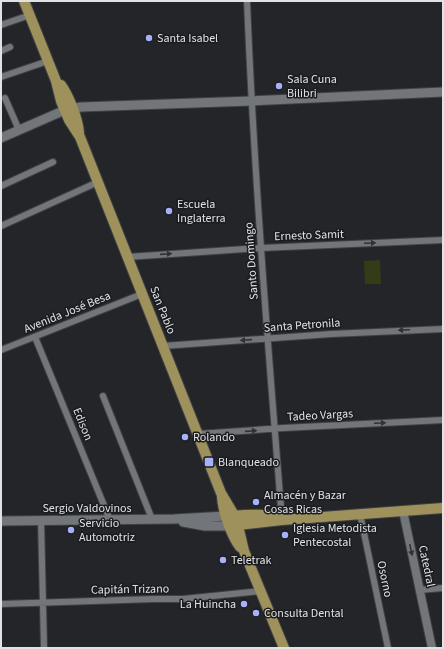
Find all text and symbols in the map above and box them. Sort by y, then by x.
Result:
place label: Santa Isabel [157,30,218,47]
marker: Santa Isabel [144,33,154,43]
place label: Sala Cuna Bilibri [287,71,337,102]
marker: Sala Cuna Bilibri [274,81,284,91]
place label: Escuela Inglaterra [177,196,226,227]
marker: Escuela Inglaterra [164,206,174,216]
street label: Santo Domingo [240,222,263,300]
street label: Ernesto Samit [274,226,344,245]
one-way arrow [364,240,376,247]
one-way arrow [160,251,172,258]
street label: San Pablo [145,284,180,337]
street label: Avenida José Besa [21,287,113,338]
street label: Santa Petronila [263,314,341,337]
one-way arrow [398,327,410,334]
one-way arrow [240,337,252,344]
street label: Edison [68,405,97,443]
street label: Tadeo Vargas [287,405,353,426]
one-way arrow [374,420,387,426]
one-way arrow [245,427,257,434]
place label: Rolando [193,429,235,446]
marker: Rolando [180,432,190,442]
place label: Blanqueado [218,454,279,471]
marker: Blanqueado [203,456,215,468]
place label: Almacén y Bazar Cosas Ricas [264,487,347,518]
marker: Almacén y Bazar Cosas Ricas [251,497,261,507]
street label: Sergio Valdovinos [42,500,132,517]
place label: Servicio Automotriz [79,515,135,546]
place label: Iglesia Metodista Pentecostal [293,520,377,551]
marker: Servicio Automotriz [66,525,76,535]
marker: Iglesia Metodista Pentecostal [280,530,290,540]
one-way arrow [408,543,414,556]
street label: Catedral [414,544,439,589]
place label: Teletrak [231,552,271,569]
marker: Teletrak [218,555,228,565]
street label: Osorno [372,559,397,599]
street label: Capitán Trizano [91,580,169,599]
place label: La Huincha [180,596,236,613]
marker: La Huincha [239,599,249,609]
place label: Consulta Dental [264,605,344,622]
marker: Consulta Dental [251,608,261,618]

